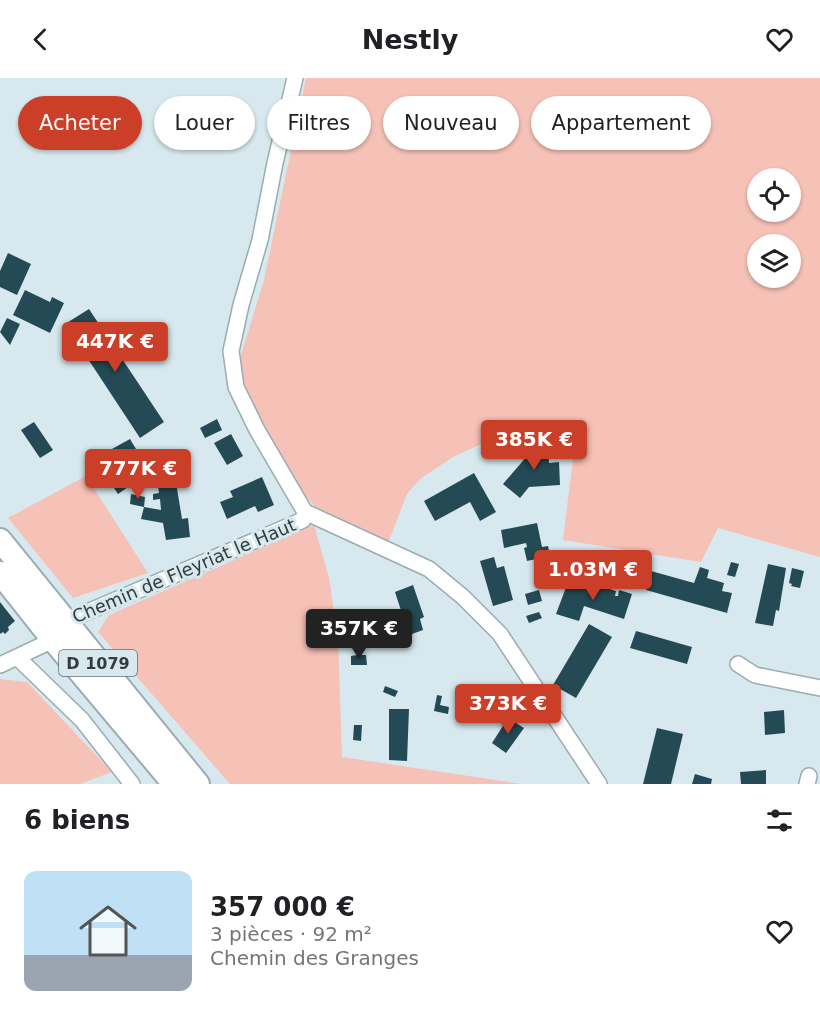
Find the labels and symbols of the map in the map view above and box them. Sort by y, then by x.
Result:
pin: 447K € [66,322,164,373]
pin: 385K € [485,420,583,471]
pin: 777K € [89,449,187,500]
street label: Chemin de Fleyriat le Haut [69,514,299,627]
pin: 1.03M € [538,550,648,601]
pin: 357K € [310,609,408,660]
road number: D 1079 [59,650,137,676]
pin: 373K € [459,684,557,735]

